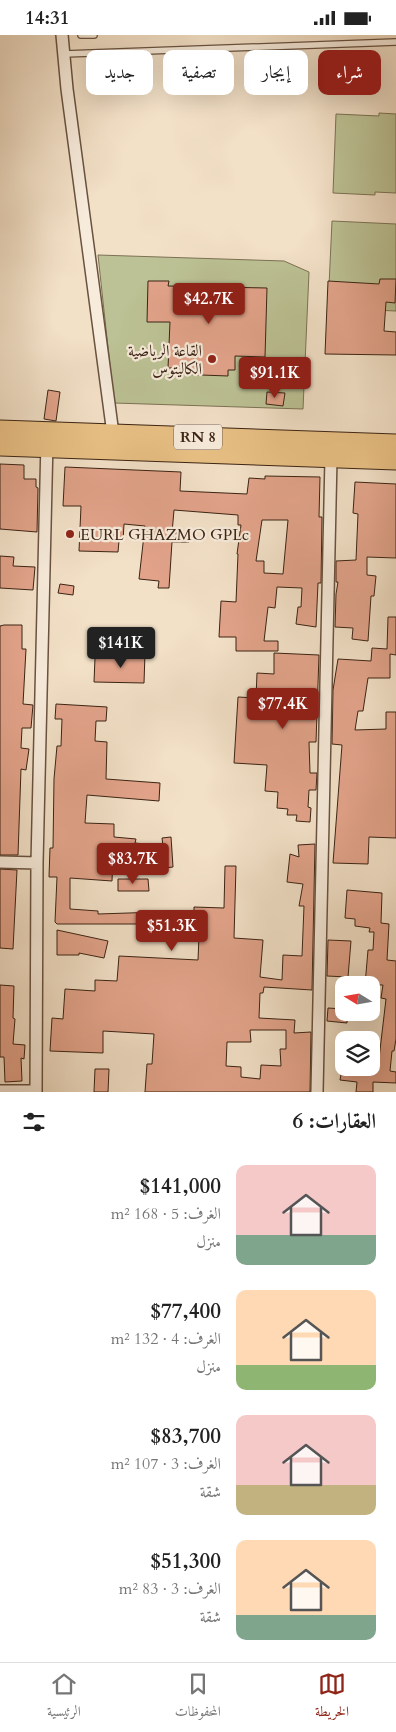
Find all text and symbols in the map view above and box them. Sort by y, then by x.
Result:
text: 14:31 [25,5,69,31]
chip: جديد [86,50,153,95]
chip: تصفية [163,50,234,95]
chip: إيجار [244,50,308,95]
chip: شراء [318,50,381,95]
pin: $42.7K [168,283,250,325]
text: $42.7K [184,288,234,310]
place label: القاعة الرياضية الكاليتوس [128,340,202,380]
marker: القاعة الرياضية الكاليتوس [206,353,218,365]
pin: $91.1K [234,357,316,399]
text: $91.1K [250,362,300,384]
road number: RN 8 [174,425,222,449]
place label: EURL GHAZMO GPLc [80,524,249,546]
marker: EURL GHAZMO GPLc [64,528,76,540]
pin: $141K [86,627,156,669]
text: $141K [98,632,144,654]
pin: $77.4K [242,687,324,730]
text: $77.4K [258,693,308,715]
pin: $83.7K [92,843,174,885]
text: $83.7K [108,848,158,870]
pin: $51.3K [131,909,213,952]
text: $51.3K [147,915,197,937]
north arrow [335,976,380,1021]
map controls [335,976,380,1076]
button: layers [335,1031,380,1076]
text: العقارات: 6 [292,1107,376,1136]
icon: filters [20,1108,48,1136]
text: $141,000 [140,1172,221,1201]
icon: home [276,1185,336,1245]
text: الغرف: 5 · 168 m² [111,1203,221,1225]
text: منزل [196,1231,221,1253]
text: $77,400 [150,1297,221,1326]
icon: home [276,1310,336,1370]
text: الغرف: 4 · 132 m² [111,1328,221,1350]
text: منزل [196,1356,221,1378]
text: $83,700 [150,1422,221,1451]
icon: home [276,1435,336,1495]
text: الغرف: 3 · 107 m² [111,1453,221,1475]
text: شقة [200,1481,221,1503]
text: $51,300 [150,1547,221,1576]
icon: home [276,1560,336,1620]
text: الغرف: 3 · 83 m² [119,1578,221,1600]
text: شقة [200,1606,221,1628]
tab: الرئيسية [47,1670,81,1725]
tab: المحفوظات [175,1670,221,1725]
tab: الخريطة [315,1670,349,1725]

